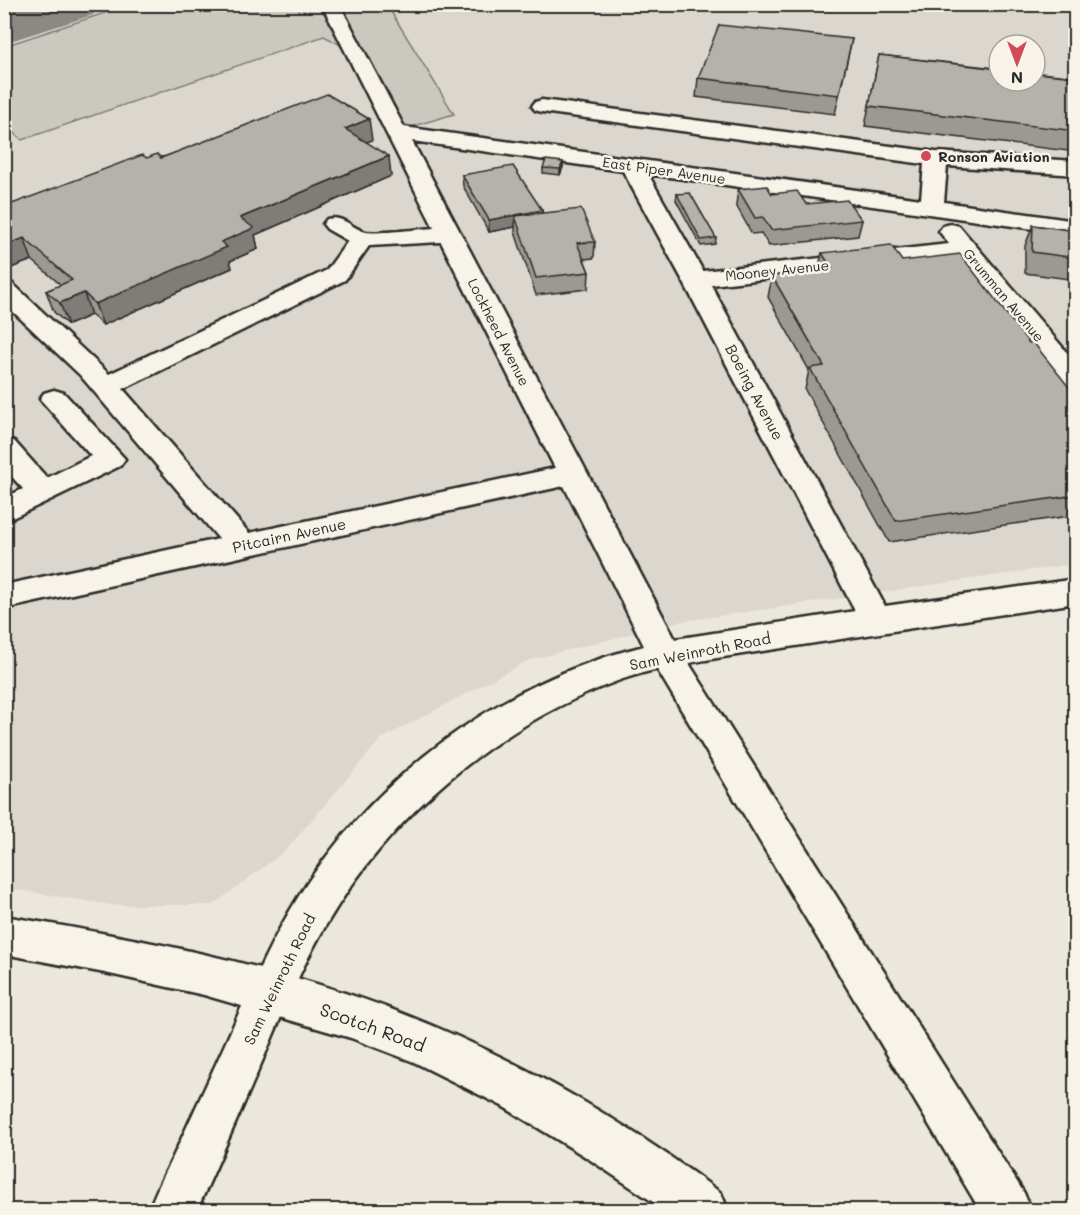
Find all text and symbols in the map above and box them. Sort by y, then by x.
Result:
north arrow [987,33,1047,93]
text: N [1011,68,1023,89]
place label: Ronson Aviation [938,147,1050,166]
marker: Ronson Aviation [919,149,933,163]
street label: East Piper Avenue [601,152,727,188]
street label: Grumman Avenue [959,244,1049,346]
street label: Mooney Avenue [724,255,830,285]
street label: Lockheed Avenue [464,275,534,389]
street label: Boeing Avenue [721,341,789,443]
street label: Pitcairn Avenue [230,513,348,557]
street label: Sam Weinroth Road [628,627,772,675]
street label: Sam Weinroth Road [239,910,319,1048]
street label: Scotch Road [317,997,429,1057]

